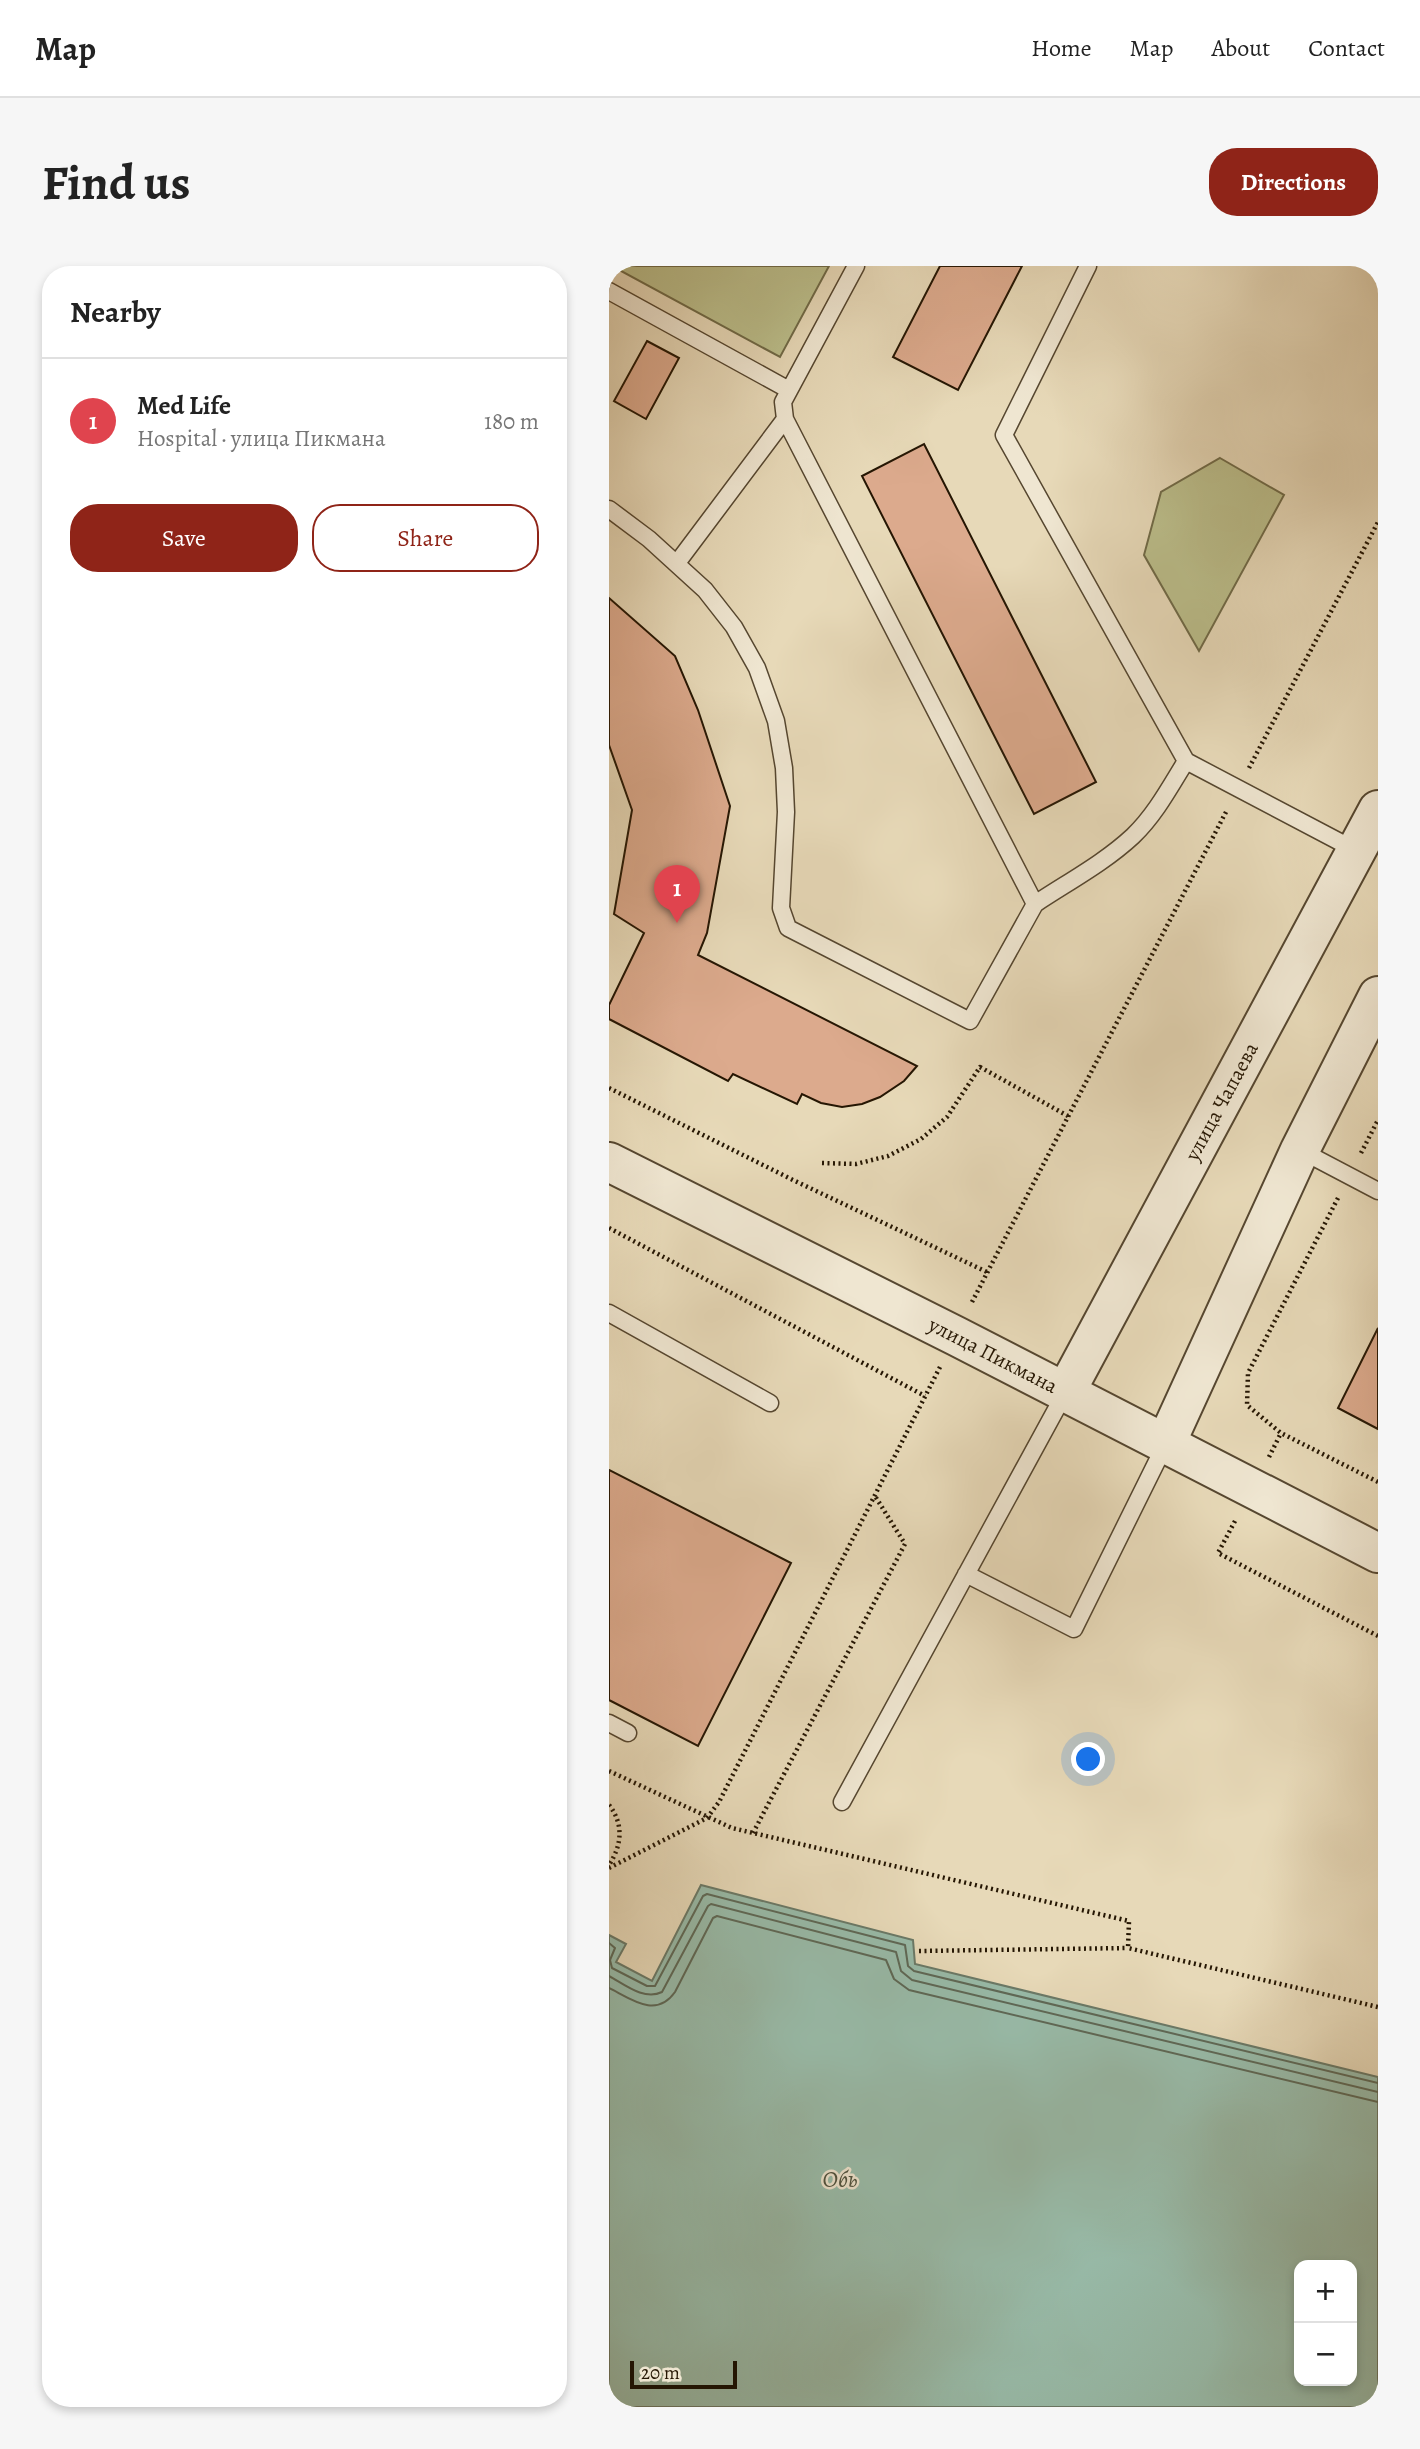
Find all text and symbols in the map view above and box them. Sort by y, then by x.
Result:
text: Map [35,26,96,71]
text: Home [1031,32,1092,64]
text: Map [1130,32,1174,64]
text: About [1212,32,1270,64]
text: Contact [1308,32,1385,64]
button: Directions [1209,148,1378,216]
text: Find us [42,149,190,216]
text: Nearby [70,292,161,332]
text: Med Life [137,388,231,423]
text: 1 [89,406,97,437]
text: 180 m [484,406,539,437]
text: Hospital · улица Пикмана [137,423,386,454]
button: Save [70,504,298,572]
button: Share [312,504,539,572]
pin: 1 [654,865,700,923]
street label: улица Чапаева [1178,1037,1265,1166]
street label: улица Пикмана [923,1310,1063,1400]
your location [1071,1742,1105,1776]
water label: Обь [823,2164,858,2195]
map controls [1294,2260,1357,2386]
button: + [1294,2260,1357,2323]
button: − [1294,2323,1357,2386]
scale bar [630,2358,737,2390]
text: 20 m [641,2360,680,2386]

